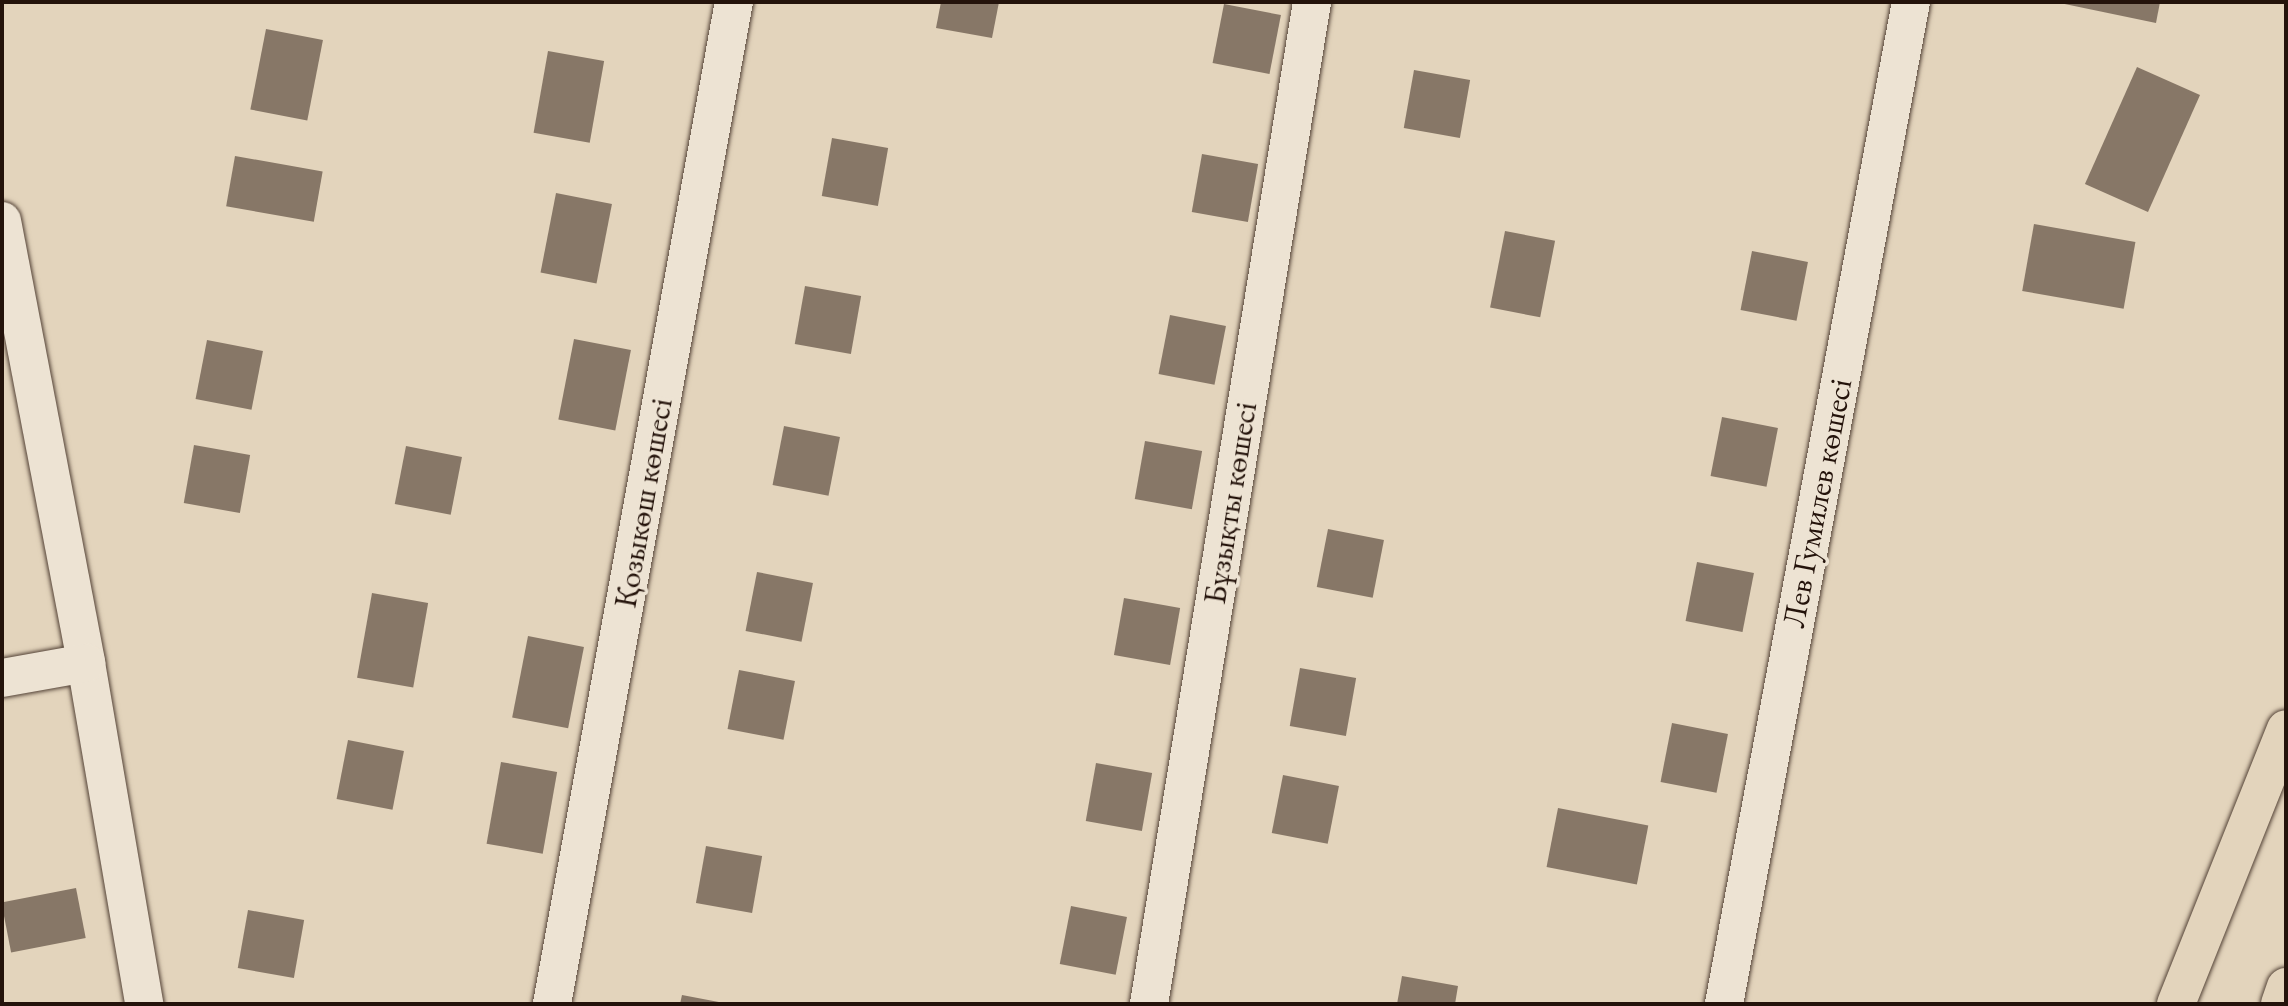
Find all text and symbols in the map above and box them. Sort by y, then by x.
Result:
street label: Лев Гумилев көшесі [1774,375,1860,631]
street label: Қозыкөш көшесі [606,395,680,611]
street label: Бұзықты көшесі [1195,399,1265,607]

